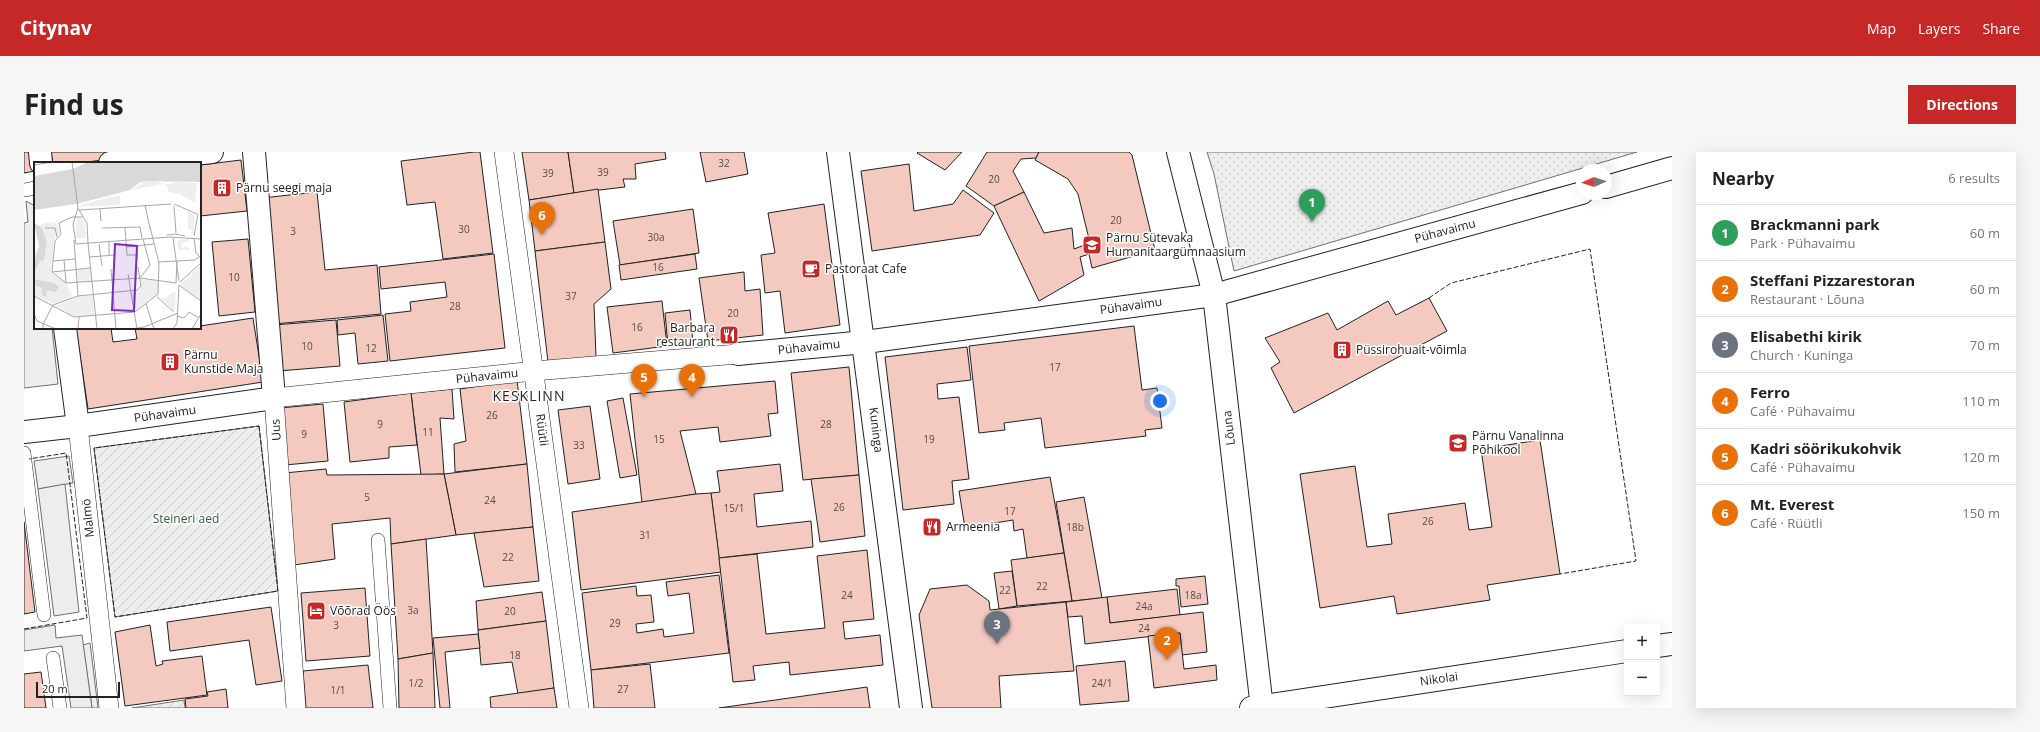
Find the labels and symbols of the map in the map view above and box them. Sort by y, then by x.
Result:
house number: 32 [718,156,730,170]
inset map [34,162,201,329]
north arrow [1576,164,1612,200]
house number: 39 [597,165,609,179]
house number: 39 [542,166,554,180]
house number: 20 [988,172,1000,186]
building icon: Pärnu seegi maja [211,177,233,199]
place label: Pärnu seegi maja [236,179,332,196]
pin: 1 [1299,189,1325,222]
pin: 6 [529,202,555,235]
house number: 20 [1110,213,1122,227]
street label: Pühavaimu [1412,214,1477,247]
house number: 30 [458,222,470,236]
house number: 3 [290,224,296,238]
place label: Pärnu Sütevaka Humanitaargümnaasium [1106,229,1246,260]
house number: 30a [648,230,665,244]
school or university icon: Pärnu Sütevaka Humanitaargümnaasium [1081,234,1103,256]
cafe icon: Pastoraat Cafe [800,258,822,280]
house number: 16 [652,260,664,274]
place label: Pastoraat Cafe [825,260,907,277]
house number: 10 [228,270,240,284]
house number: 37 [565,289,577,303]
street label: Pühavaimu [1099,293,1163,318]
house number: 28 [449,299,461,313]
house number: 20 [727,306,739,320]
place label: Barbara restaurant [656,319,715,350]
house number: 16 [631,320,643,334]
restaurant icon: Barbara restaurant [718,324,740,346]
street label: Pühavaimu [777,335,841,358]
house number: 10 [301,339,313,353]
building icon: Püssirohuait-võimla [1331,339,1353,361]
house number: 12 [365,341,377,355]
place label: Püssirohuait-võimla [1356,341,1467,358]
place label: Pärnu Kunstide Maja [184,346,263,377]
building icon: Pärnu Kunstide Maja [159,351,181,373]
house number: 17 [1049,360,1061,374]
street label: Pühavaimu [455,364,519,387]
pin: 5 [631,364,657,397]
pin: 4 [679,364,705,397]
district label: KESKLINN [493,386,565,405]
your location [1150,391,1170,411]
street label: Pühavaimu [133,401,197,426]
street label: Kuninga [865,406,888,454]
house number: 26 [486,408,498,422]
street label: Lõuna [1218,410,1239,446]
street label: Rüütli [532,413,553,447]
house number: 9 [377,417,383,431]
house number: 28 [820,417,832,431]
street label: Uus [266,418,285,442]
house number: 11 [422,425,434,439]
house number: 9 [301,427,307,441]
place label: Pärnu Vanalinna Põhikool [1472,427,1564,458]
house number: 15 [653,432,665,446]
house number: 19 [923,432,935,446]
school or university icon: Pärnu Vanalinna Põhikool [1447,432,1469,454]
house number: 33 [573,438,585,452]
house number: 5 [364,490,370,504]
house number: 24 [484,493,496,507]
street label: Malmö [77,498,98,538]
house number: 26 [833,500,845,514]
house number: 15/1 [724,501,744,515]
house number: 17 [1004,504,1016,518]
park label: Steineri aed [153,510,219,527]
house number: 26 [1422,514,1434,528]
restaurant icon: Armeenia [921,516,943,538]
place label: Armeenia [946,518,1000,535]
house number: 18b [1066,520,1084,534]
house number: 31 [639,528,651,542]
house number: 22 [502,550,514,564]
house number: 22 [1036,579,1048,593]
house number: 22 [999,583,1011,597]
house number: 24 [841,588,853,602]
house number: 18a [1185,588,1202,602]
house number: 24a [1136,599,1153,613]
hotel icon: Võõrad Öös [305,600,327,622]
place label: Võõrad Öös [330,602,396,619]
house number: 3a [407,603,419,617]
house number: 20 [504,604,516,618]
pin: 3 [984,611,1010,644]
house number: 29 [609,616,621,630]
house number: 3 [333,618,339,632]
house number: 24 [1138,621,1150,635]
pin: 2 [1154,627,1180,660]
house number: 18 [509,648,521,662]
street label: Nikolai [1419,667,1459,690]
house number: 1/2 [408,676,424,690]
house number: 24/1 [1092,676,1112,690]
scale bar [36,680,120,699]
house number: 27 [617,682,629,696]
house number: 1/1 [330,683,346,697]

